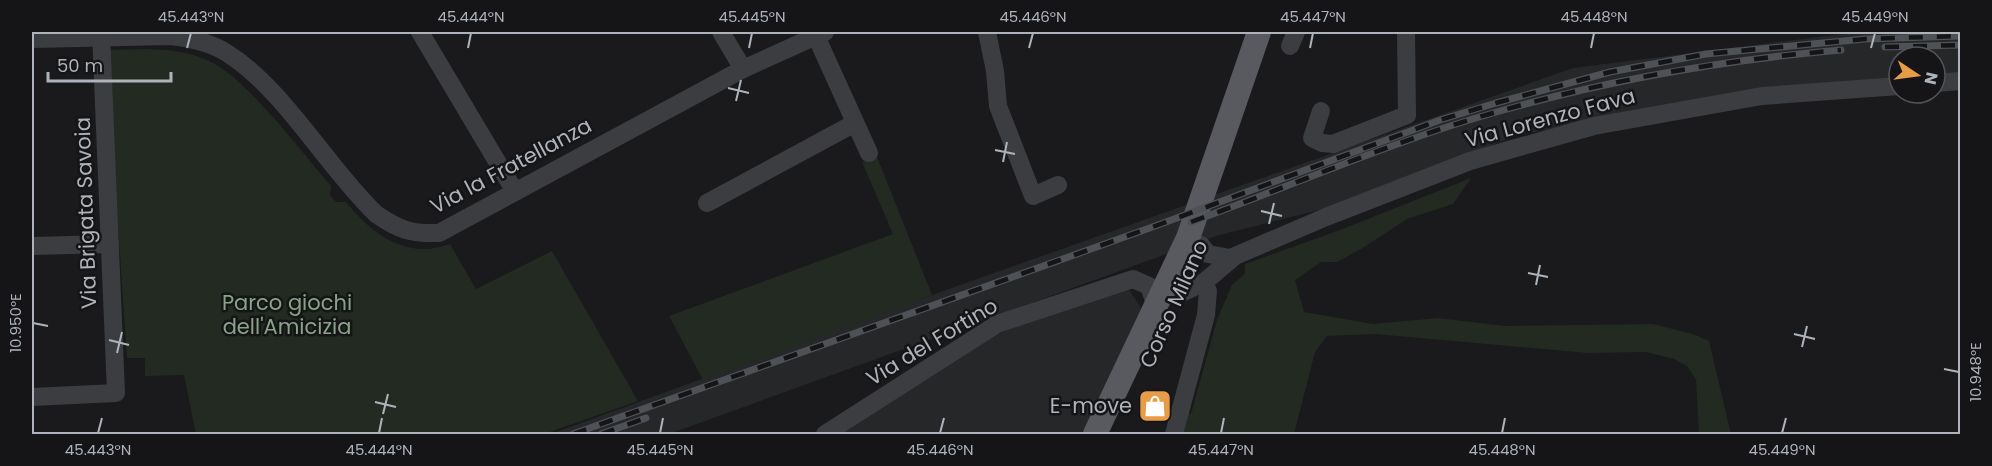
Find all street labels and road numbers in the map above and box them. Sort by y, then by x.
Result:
street label: Via Lorenzo Fava [1461,81,1638,154]
street label: Via la Fratellanza [425,111,597,220]
street label: Via Brigata Savoia [68,117,103,309]
street label: Corso Milano [1132,235,1215,372]
street label: Via del Fortino [861,291,1003,392]

